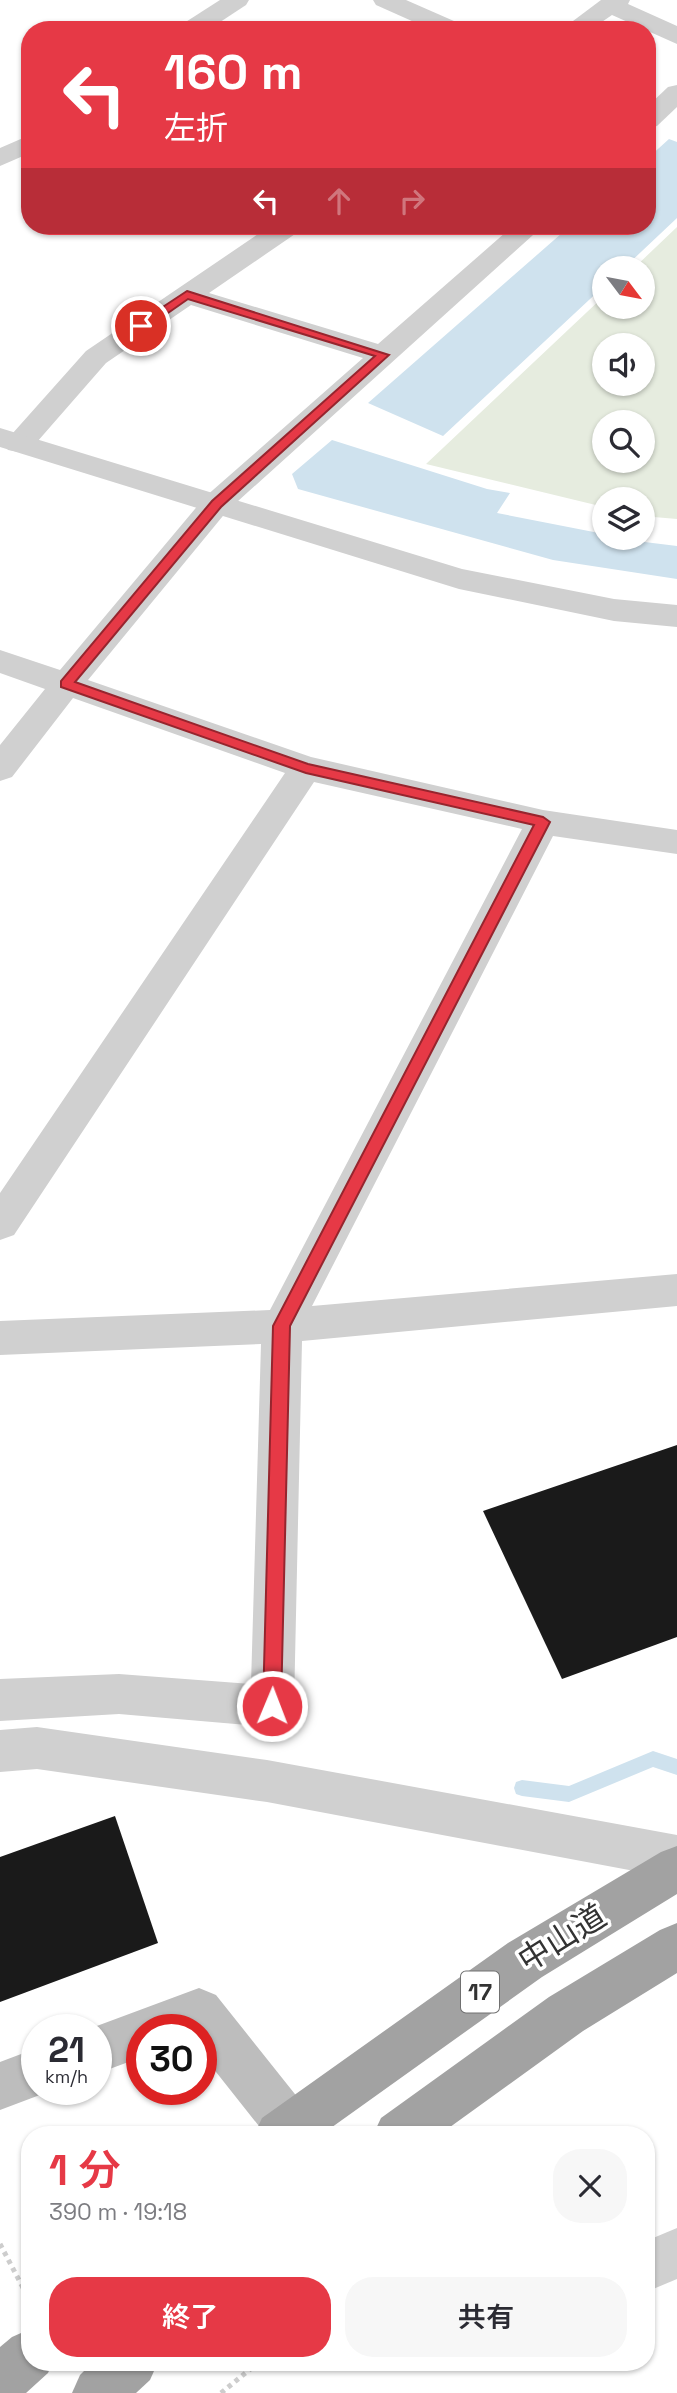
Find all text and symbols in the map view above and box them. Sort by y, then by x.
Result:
text: 160 m [164,41,302,103]
icon: left [49,49,140,140]
text: 左折 [164,108,228,148]
icon: left [247,182,285,220]
icon: ahead [320,182,358,220]
icon: right [393,182,431,220]
north arrow [592,256,654,318]
map controls [592,256,655,550]
pin [111,296,171,356]
icon: arrive [122,307,160,345]
button: sound [592,333,655,396]
button: search [592,410,655,473]
button: layers [592,487,655,550]
position arrow [235,1669,309,1743]
street label: 中山道 [511,1896,613,1980]
road number: 17 [461,1971,499,2012]
speed limit sign: 30 [126,2014,217,2105]
text: 21 [48,2028,85,2072]
text: km/h [45,2065,88,2088]
text: 1 分 [49,2144,121,2197]
button: close [553,2149,627,2223]
text: 390 m · 19:18 [49,2197,187,2227]
button: 終了 [49,2277,331,2357]
button: 共有 [345,2277,627,2357]

